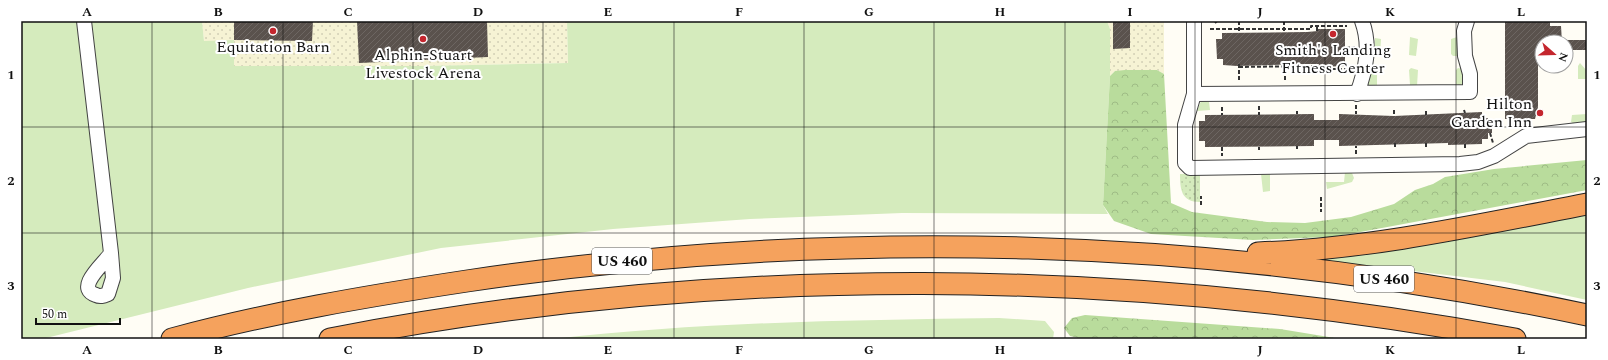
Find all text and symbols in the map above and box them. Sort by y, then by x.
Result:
text: A [82,2,92,22]
text: B [213,2,223,22]
text: C [343,2,353,22]
text: D [473,2,483,22]
text: E [604,2,613,22]
text: F [735,2,743,22]
text: G [864,2,874,22]
text: H [995,2,1006,22]
text: I [1127,2,1133,22]
text: J [1257,2,1263,22]
text: K [1385,2,1395,22]
text: L [1517,2,1525,22]
marker: Equitation Barn [268,26,278,36]
marker: Smith's Landing Fitness Center [1328,29,1338,39]
marker: Alphin-Stuart Livestock Arena [418,34,428,44]
north arrow [1534,34,1574,74]
place label: Equitation Barn [216,35,330,59]
place label: Smith's Landing Fitness Center [1275,38,1391,80]
place label: Alphin-Stuart Livestock Arena [365,43,481,85]
text: N [1553,50,1572,64]
text: 1 [7,65,15,85]
text: 1 [1593,65,1601,85]
place label: Hilton Garden Inn [1451,92,1532,134]
marker: Hilton Garden Inn [1535,108,1545,118]
text: 2 [7,171,15,191]
text: 2 [1593,171,1601,191]
road number: US 460 [592,248,652,274]
road number: US 460 [1354,266,1414,292]
text: 3 [7,276,15,296]
text: 3 [1593,276,1601,296]
scale bar [36,300,120,326]
text: 50 m [42,305,67,324]
text: A [82,340,92,360]
text: B [213,340,223,360]
text: C [343,340,353,360]
text: D [473,340,483,360]
text: E [604,340,613,360]
text: F [735,340,743,360]
text: G [864,340,874,360]
text: H [995,340,1006,360]
text: I [1127,340,1133,360]
text: J [1257,340,1263,360]
text: K [1385,340,1395,360]
text: L [1517,340,1525,360]

